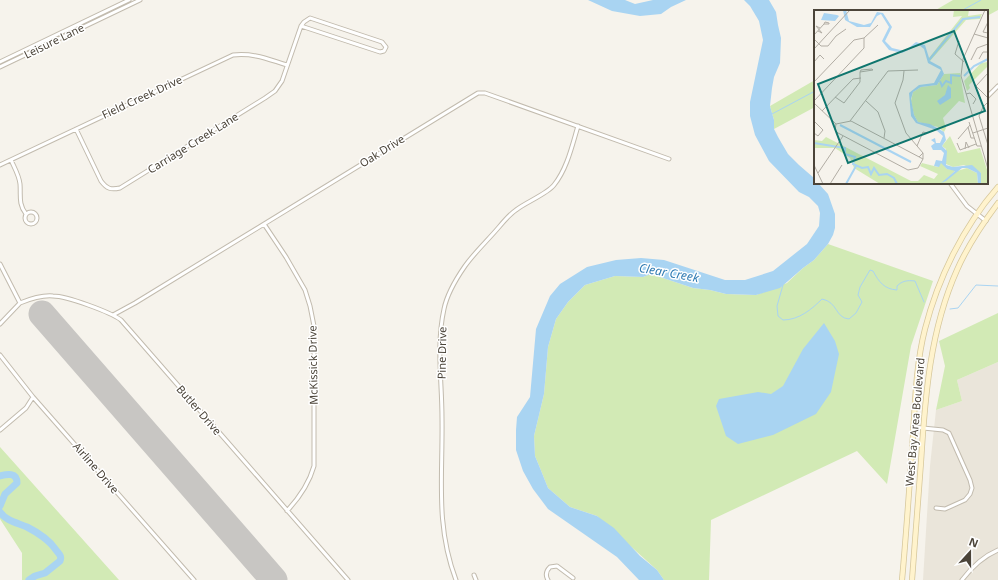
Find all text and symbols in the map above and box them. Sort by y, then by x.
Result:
inset map [814,10,988,184]
street label: Leisure Lane [21,20,86,62]
street label: Field Creek Drive [99,71,184,122]
street label: Carriage Creek Lane [144,109,241,177]
street label: Oak Drive [356,131,407,170]
water label: Clear Creek [638,259,701,286]
street label: McKissick Drive [304,325,321,405]
street label: Pine Drive [434,327,449,379]
street label: West Bay Area Boulevard [901,357,928,487]
street label: Butler Drive [174,382,225,438]
street label: Airline Drive [70,439,123,496]
north arrow [950,532,990,572]
text: N [967,534,981,551]

